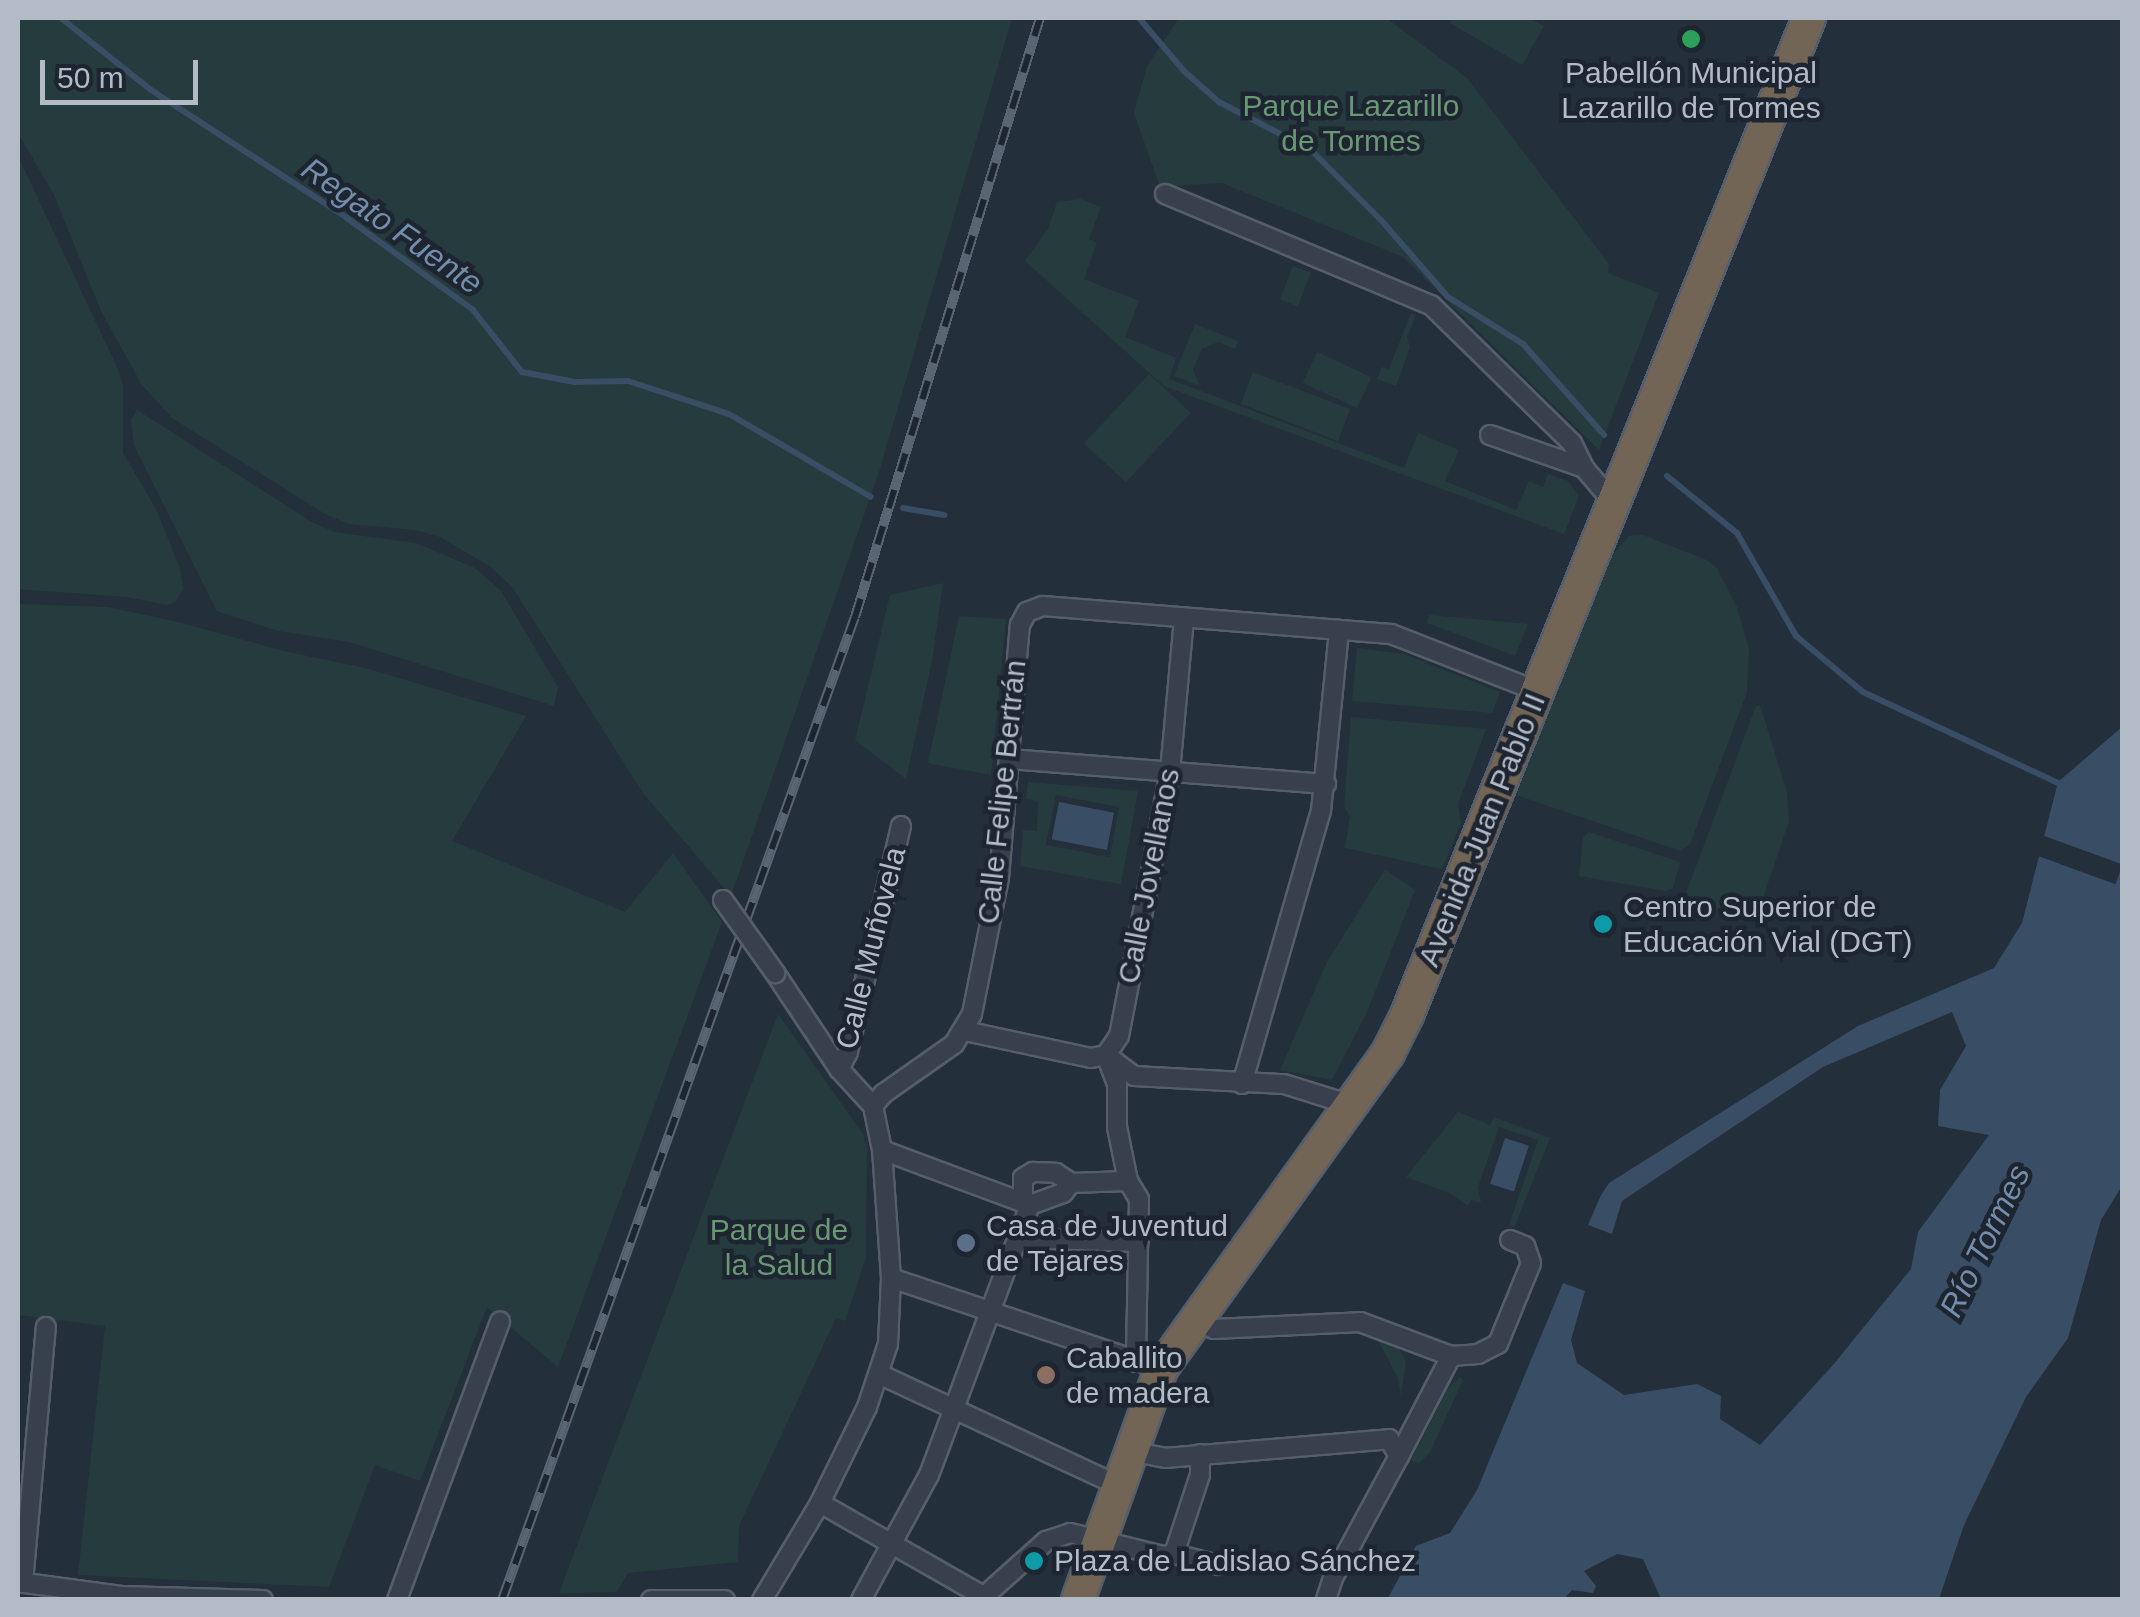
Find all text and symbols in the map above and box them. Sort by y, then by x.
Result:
marker: Pabellón Municipal Lazarillo de Tormes [1680,28,1702,50]
scale bar [45,40,202,102]
place label: Pabellón Municipal Lazarillo de Tormes [1561,55,1821,126]
text: 50 m [57,61,124,94]
park label: Parque Lazarillo de Tormes [1243,88,1459,158]
water label: Regato Fuente [294,150,490,302]
street label: Calle Felipe Bertrán [970,658,1034,926]
street label: Avenida Juan Pablo II [1411,688,1553,972]
street label: Calle Jovellanos [1110,765,1188,987]
street label: Calle Muñovela [829,843,913,1053]
place label: Centro Superior de Educación Vial (DGT) [1623,889,1913,960]
marker: Centro Superior de Educación Vial (DGT) [1592,913,1614,935]
water label: Río Tormes [1932,1159,2038,1323]
place label: Casa de Juventud de Tejares [986,1208,1228,1278]
park label: Parque de la Salud [710,1212,848,1282]
marker: Casa de Juventud de Tejares [955,1232,977,1254]
place label: Caballito de madera [1066,1340,1209,1410]
marker: Caballito de madera [1035,1364,1057,1386]
place label: Plaza de Ladislao Sánchez [1054,1543,1416,1579]
marker: Plaza de Ladislao Sánchez [1023,1550,1045,1572]

